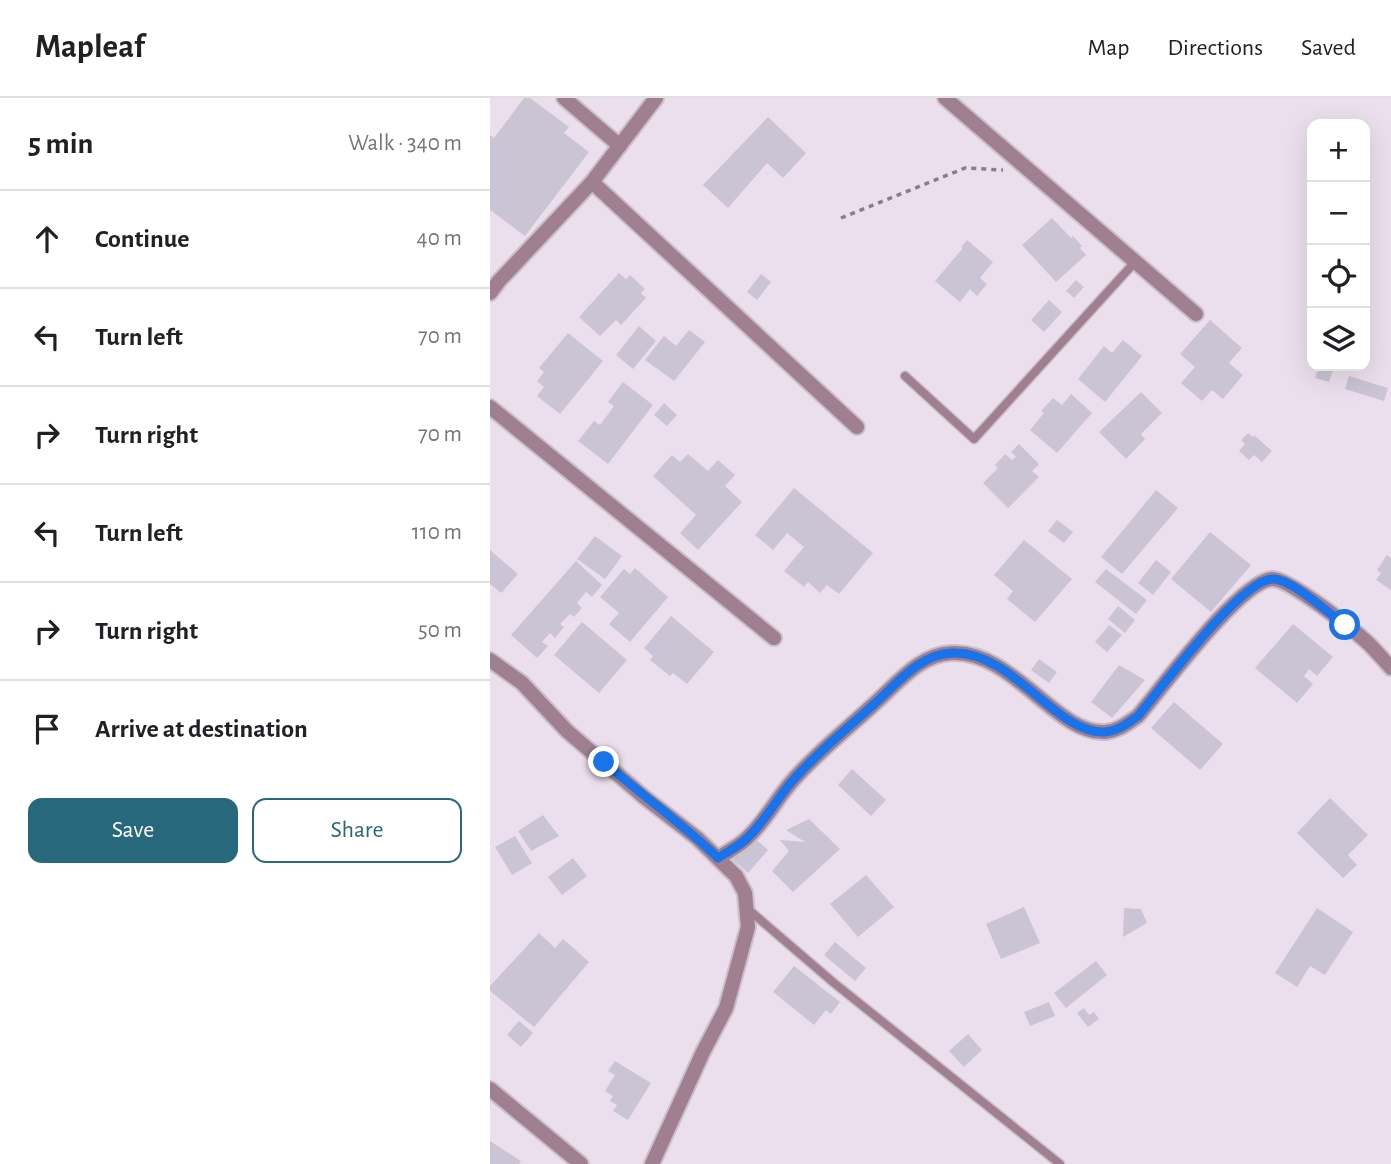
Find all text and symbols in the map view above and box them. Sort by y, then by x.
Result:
text: Mapleaf [35,31,145,64]
text: Map [1087,36,1129,60]
text: Directions [1167,36,1263,60]
text: Saved [1301,36,1356,60]
map controls [1307,119,1370,371]
button: + [1307,119,1370,182]
text: 5 min [28,129,93,159]
text: Walk · 340 m [348,132,462,155]
button: − [1307,182,1370,245]
icon: ahead [28,220,66,258]
text: Continue [95,226,190,252]
text: 40 m [417,227,462,250]
button: locate [1307,245,1370,308]
button: layers [1307,308,1370,371]
icon: left [28,318,66,356]
text: Turn left [95,324,183,350]
text: 70 m [418,325,462,348]
icon: right [28,416,66,454]
text: Turn right [95,422,198,448]
text: 70 m [418,423,462,446]
icon: left [28,514,66,552]
text: Turn left [95,520,183,546]
text: 110 m [412,521,462,544]
route start [1329,609,1360,640]
icon: right [28,612,66,650]
text: Turn right [95,618,198,644]
text: 50 m [418,619,462,642]
icon: arrive [28,710,66,748]
text: Arrive at destination [95,716,308,742]
route end [588,746,619,777]
button: Save [28,798,238,863]
button: Share [252,798,462,863]

